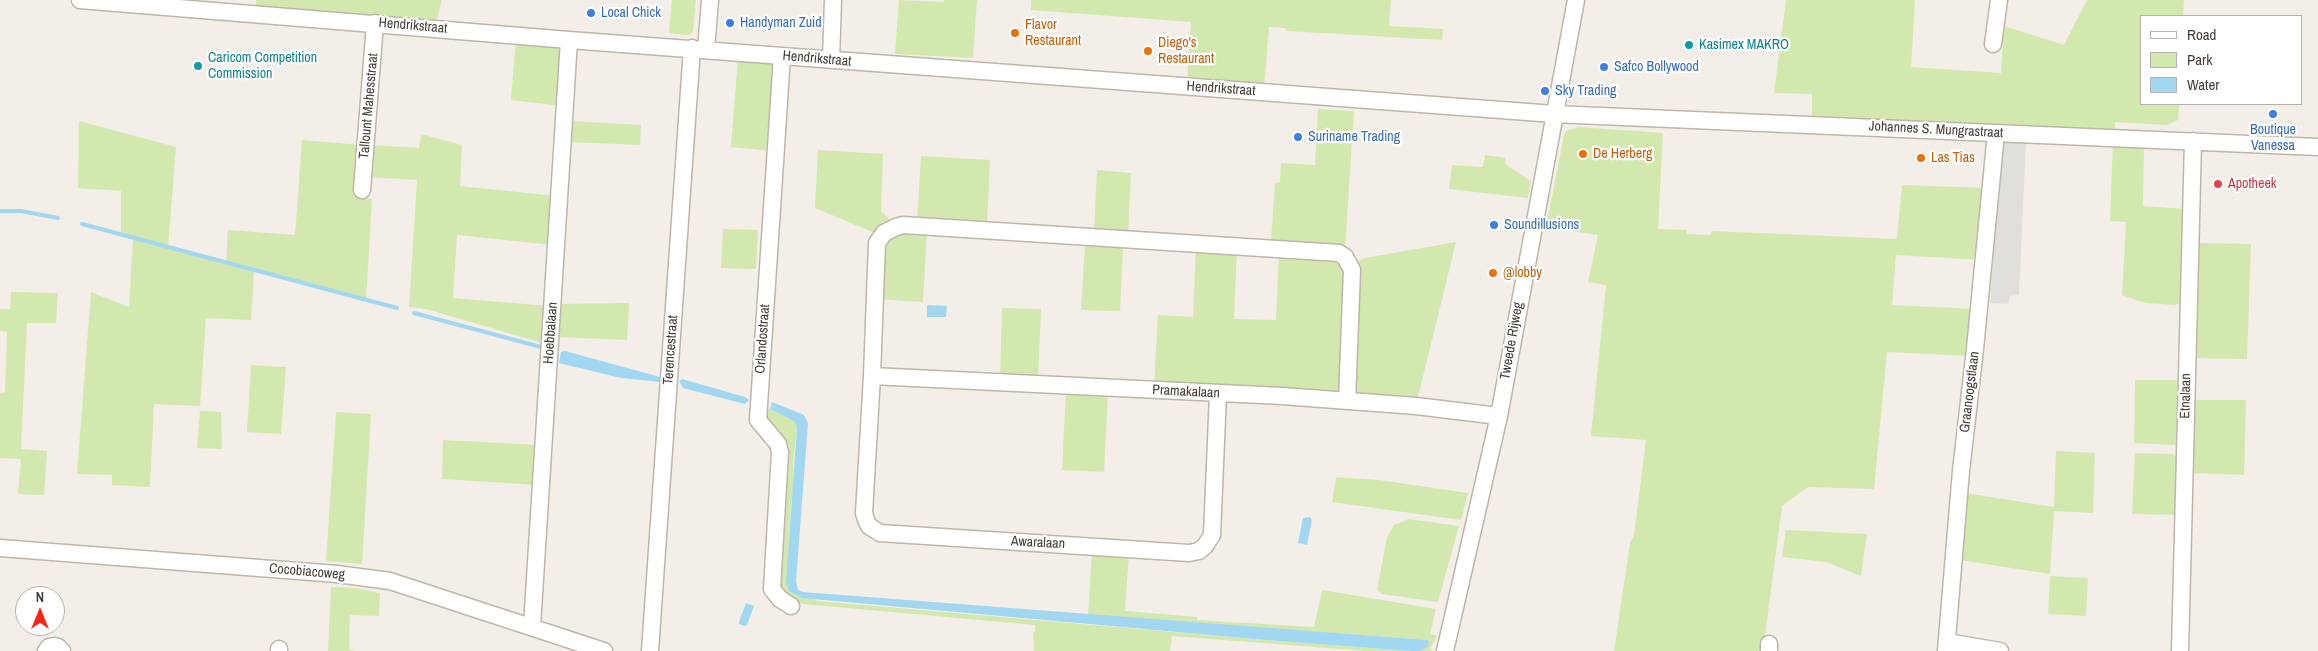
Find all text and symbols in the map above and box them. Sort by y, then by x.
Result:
place label: Local Chick [601,5,661,21]
marker: Local Chick [585,7,597,19]
street label: Hendrikstraat [378,15,448,37]
place label: Handyman Zuid [740,15,822,31]
legend [2140,15,2303,105]
marker: Handyman Zuid [724,17,736,29]
place label: Flavor Restaurant [1025,17,1081,49]
text: Road [2187,24,2216,45]
marker: Flavor Restaurant [1009,27,1021,39]
place label: Diego's Restaurant [1158,35,1214,68]
place label: Kasimex MAKRO [1699,37,1789,53]
marker: Kasimex MAKRO [1683,39,1695,51]
marker: Diego's Restaurant [1142,45,1154,57]
street label: Hendrikstraat [782,48,852,70]
text: Park [2187,49,2212,70]
place label: Caricom Competition Commission [208,50,317,82]
street label: Tallount Mahesstraat [356,52,382,160]
place label: Safco Bollywood [1614,59,1699,75]
marker: Caricom Competition Commission [192,60,204,72]
marker: Safco Bollywood [1598,61,1610,73]
text: Water [2187,74,2219,95]
street label: Hendrikstraat [1186,78,1256,100]
place label: Sky Trading [1555,83,1616,99]
marker: Sky Trading [1539,85,1551,97]
marker: Boutique Vanessa [2267,108,2279,120]
street label: Johannes S. Mungrastraat [1868,118,2004,142]
place label: Boutique Vanessa [2250,122,2296,154]
place label: Suriname Trading [1308,129,1400,145]
marker: Suriname Trading [1292,131,1304,143]
place label: De Herberg [1593,146,1652,162]
marker: De Herberg [1577,148,1589,160]
place label: Las Tias [1931,150,1975,166]
marker: Las Tias [1915,152,1927,164]
place label: Apotheek [2228,176,2277,192]
marker: Apotheek [2212,178,2224,190]
place label: Soundillusions [1504,217,1579,233]
marker: Soundillusions [1488,219,1500,231]
place label: @lobby [1503,265,1542,281]
marker: @lobby [1487,267,1499,279]
street label: Tweede Rijweg [1497,301,1527,381]
street label: Hoebbalaan [540,302,562,364]
street label: Orlandostraat [752,304,774,374]
street label: Terencestraat [660,315,682,385]
street label: Graanoogstlaan [1957,350,1983,434]
street label: Etnalaan [2177,373,2195,419]
street label: Pramakalaan [1152,382,1220,402]
street label: Awaralaan [1011,533,1065,553]
street label: Cocobiacoweg [268,560,346,584]
north arrow [15,586,65,636]
text: N [36,588,44,606]

